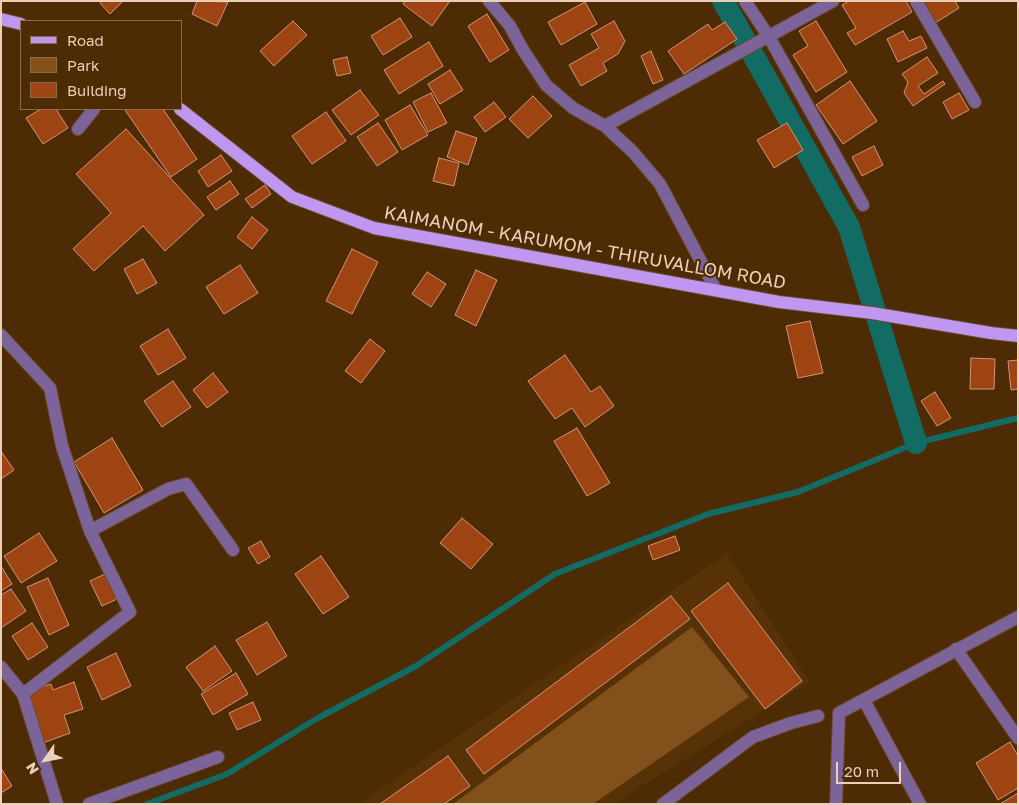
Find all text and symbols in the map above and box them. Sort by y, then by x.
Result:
legend [20,20,182,110]
text: Road [67,31,104,49]
text: Park [67,56,99,74]
text: Building [67,81,127,99]
street label: KAIMANOM - KARUMOM - THIRUVALLOM ROAD [382,202,788,294]
north arrow [20,735,70,785]
scale bar [839,752,904,784]
text: N [22,759,42,778]
text: 20 m [844,762,879,780]

